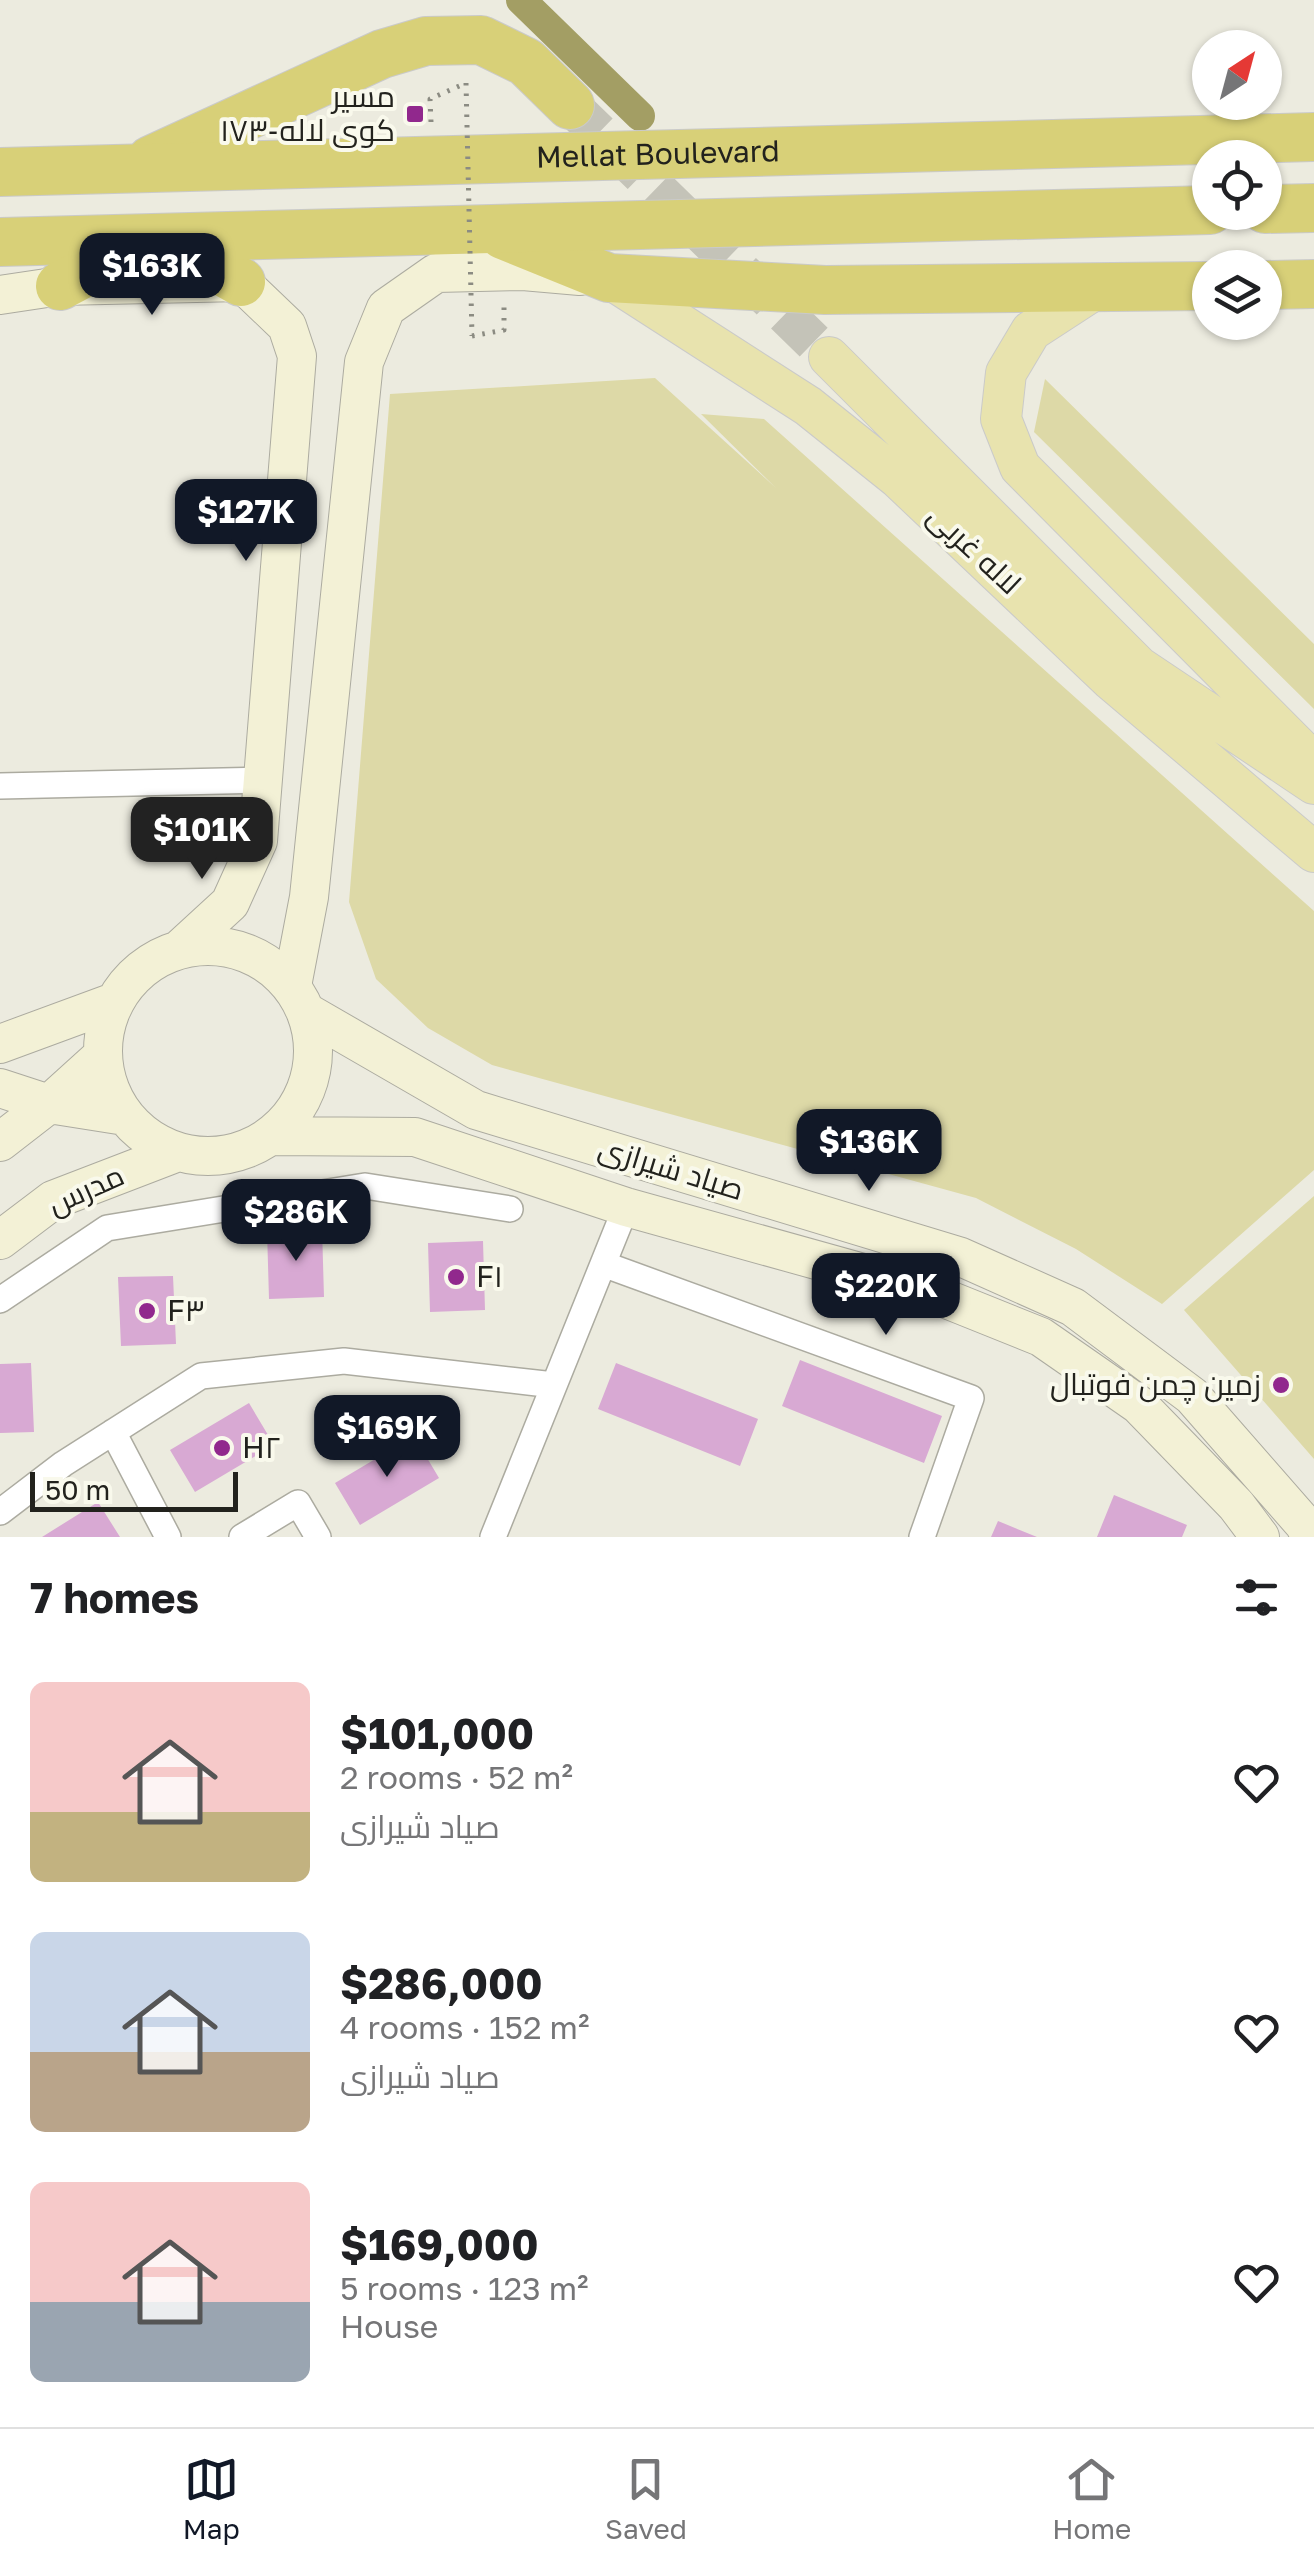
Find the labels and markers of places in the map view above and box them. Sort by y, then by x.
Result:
place label: مسیر ۱۷۳-کوی لاله [220,78,395,148]
marker: مسیر ۱۷۳-کوی لاله [404,103,426,125]
pin: $163K [82,233,222,318]
pin: $127K [176,479,316,564]
pin: $101K [132,797,272,882]
pin: $136K [799,1109,939,1194]
pin: $286K [226,1179,366,1264]
pin: $220K [816,1253,956,1338]
place label: F۱ [476,1258,503,1294]
marker: F۱ [445,1266,467,1288]
place label: F۳ [167,1292,205,1328]
marker: F۳ [136,1300,158,1322]
place label: زمین چمن فوتبال [1050,1366,1261,1404]
marker: زمین چمن فوتبال [1270,1374,1292,1396]
pin: $169K [317,1395,457,1480]
place label: H۲ [242,1429,281,1465]
marker: H۲ [211,1437,233,1459]

